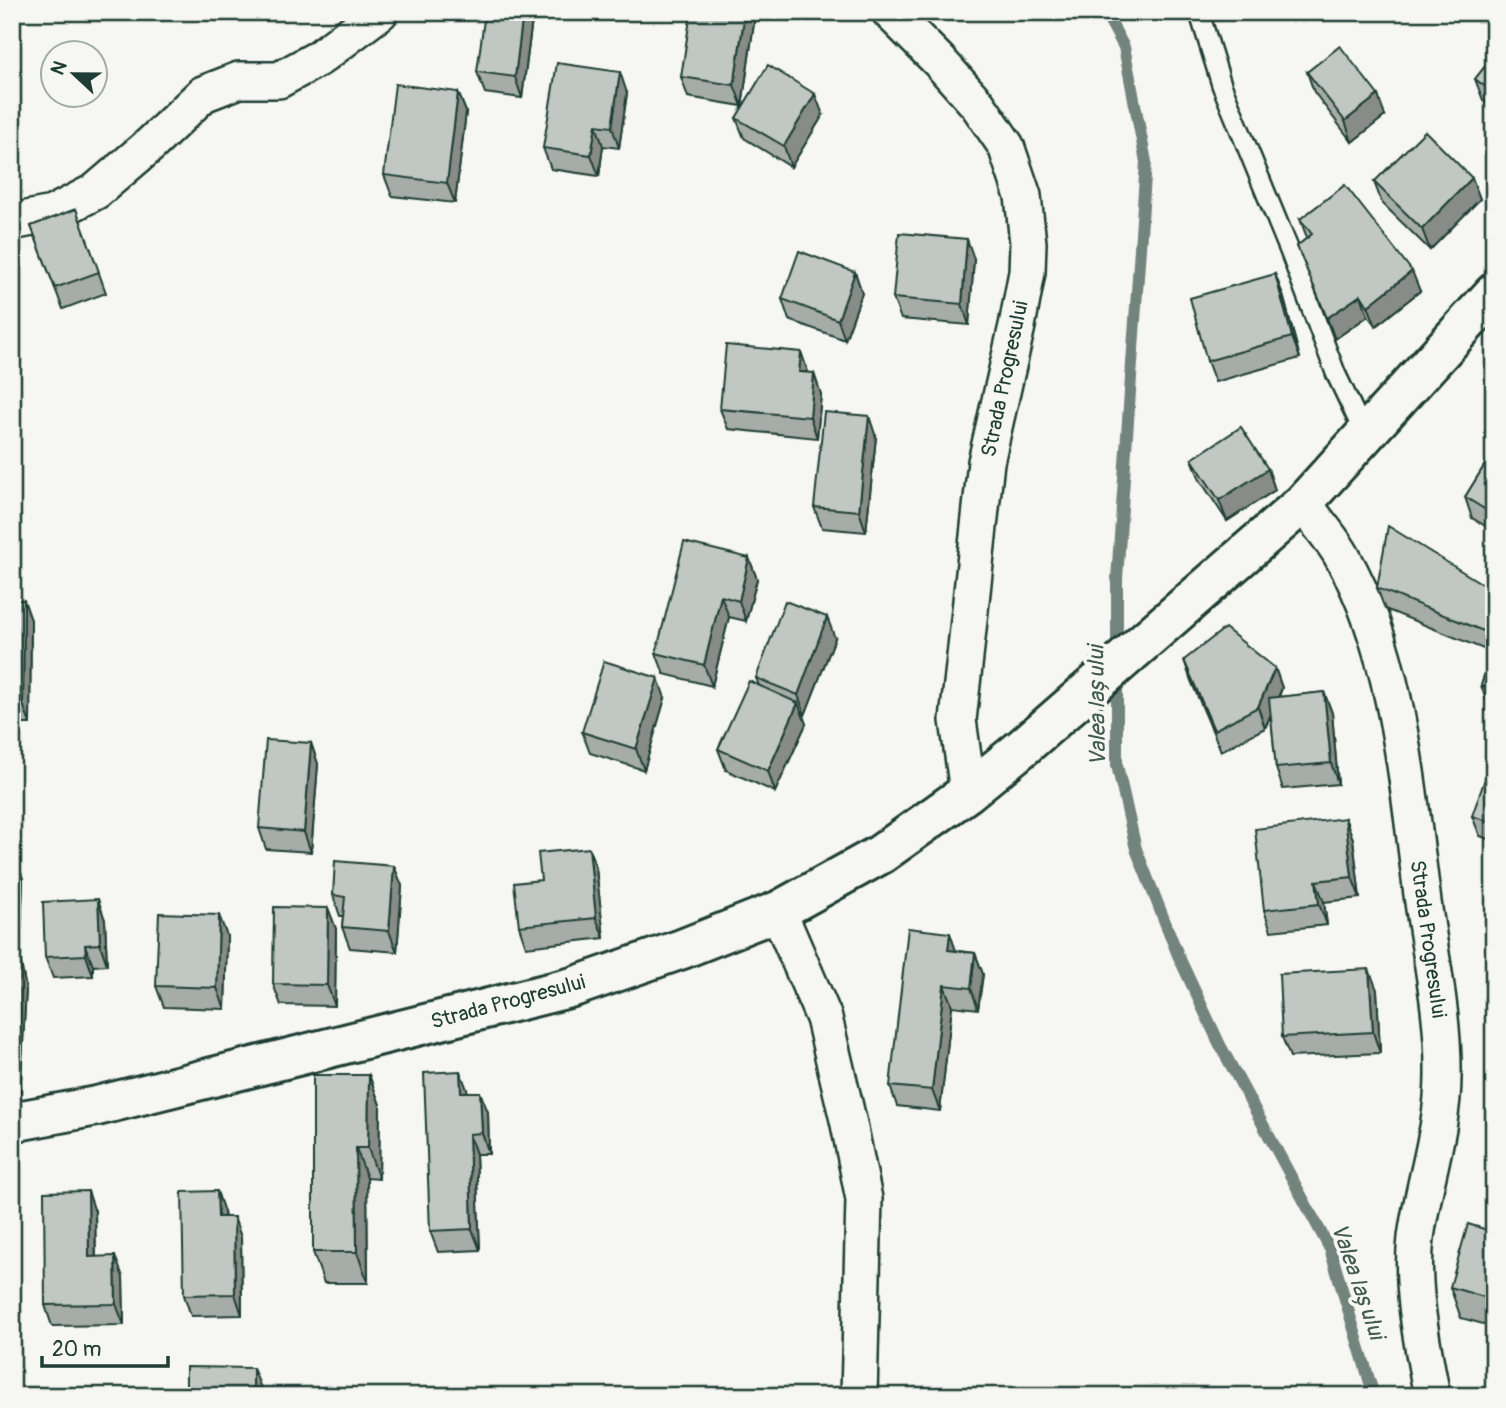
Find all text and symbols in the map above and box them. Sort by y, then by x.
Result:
north arrow [38,38,108,108]
text: N [46,57,73,78]
street label: Strada Progresului [975,298,1035,460]
water label: Valea Iașului [1081,642,1113,767]
street label: Strada Progresului [1404,858,1452,1020]
street label: Strada Progresului [428,968,588,1036]
water label: Valea Iașului [1325,1219,1393,1346]
scale bar [42,1324,168,1368]
text: 20 m [52,1336,101,1363]

